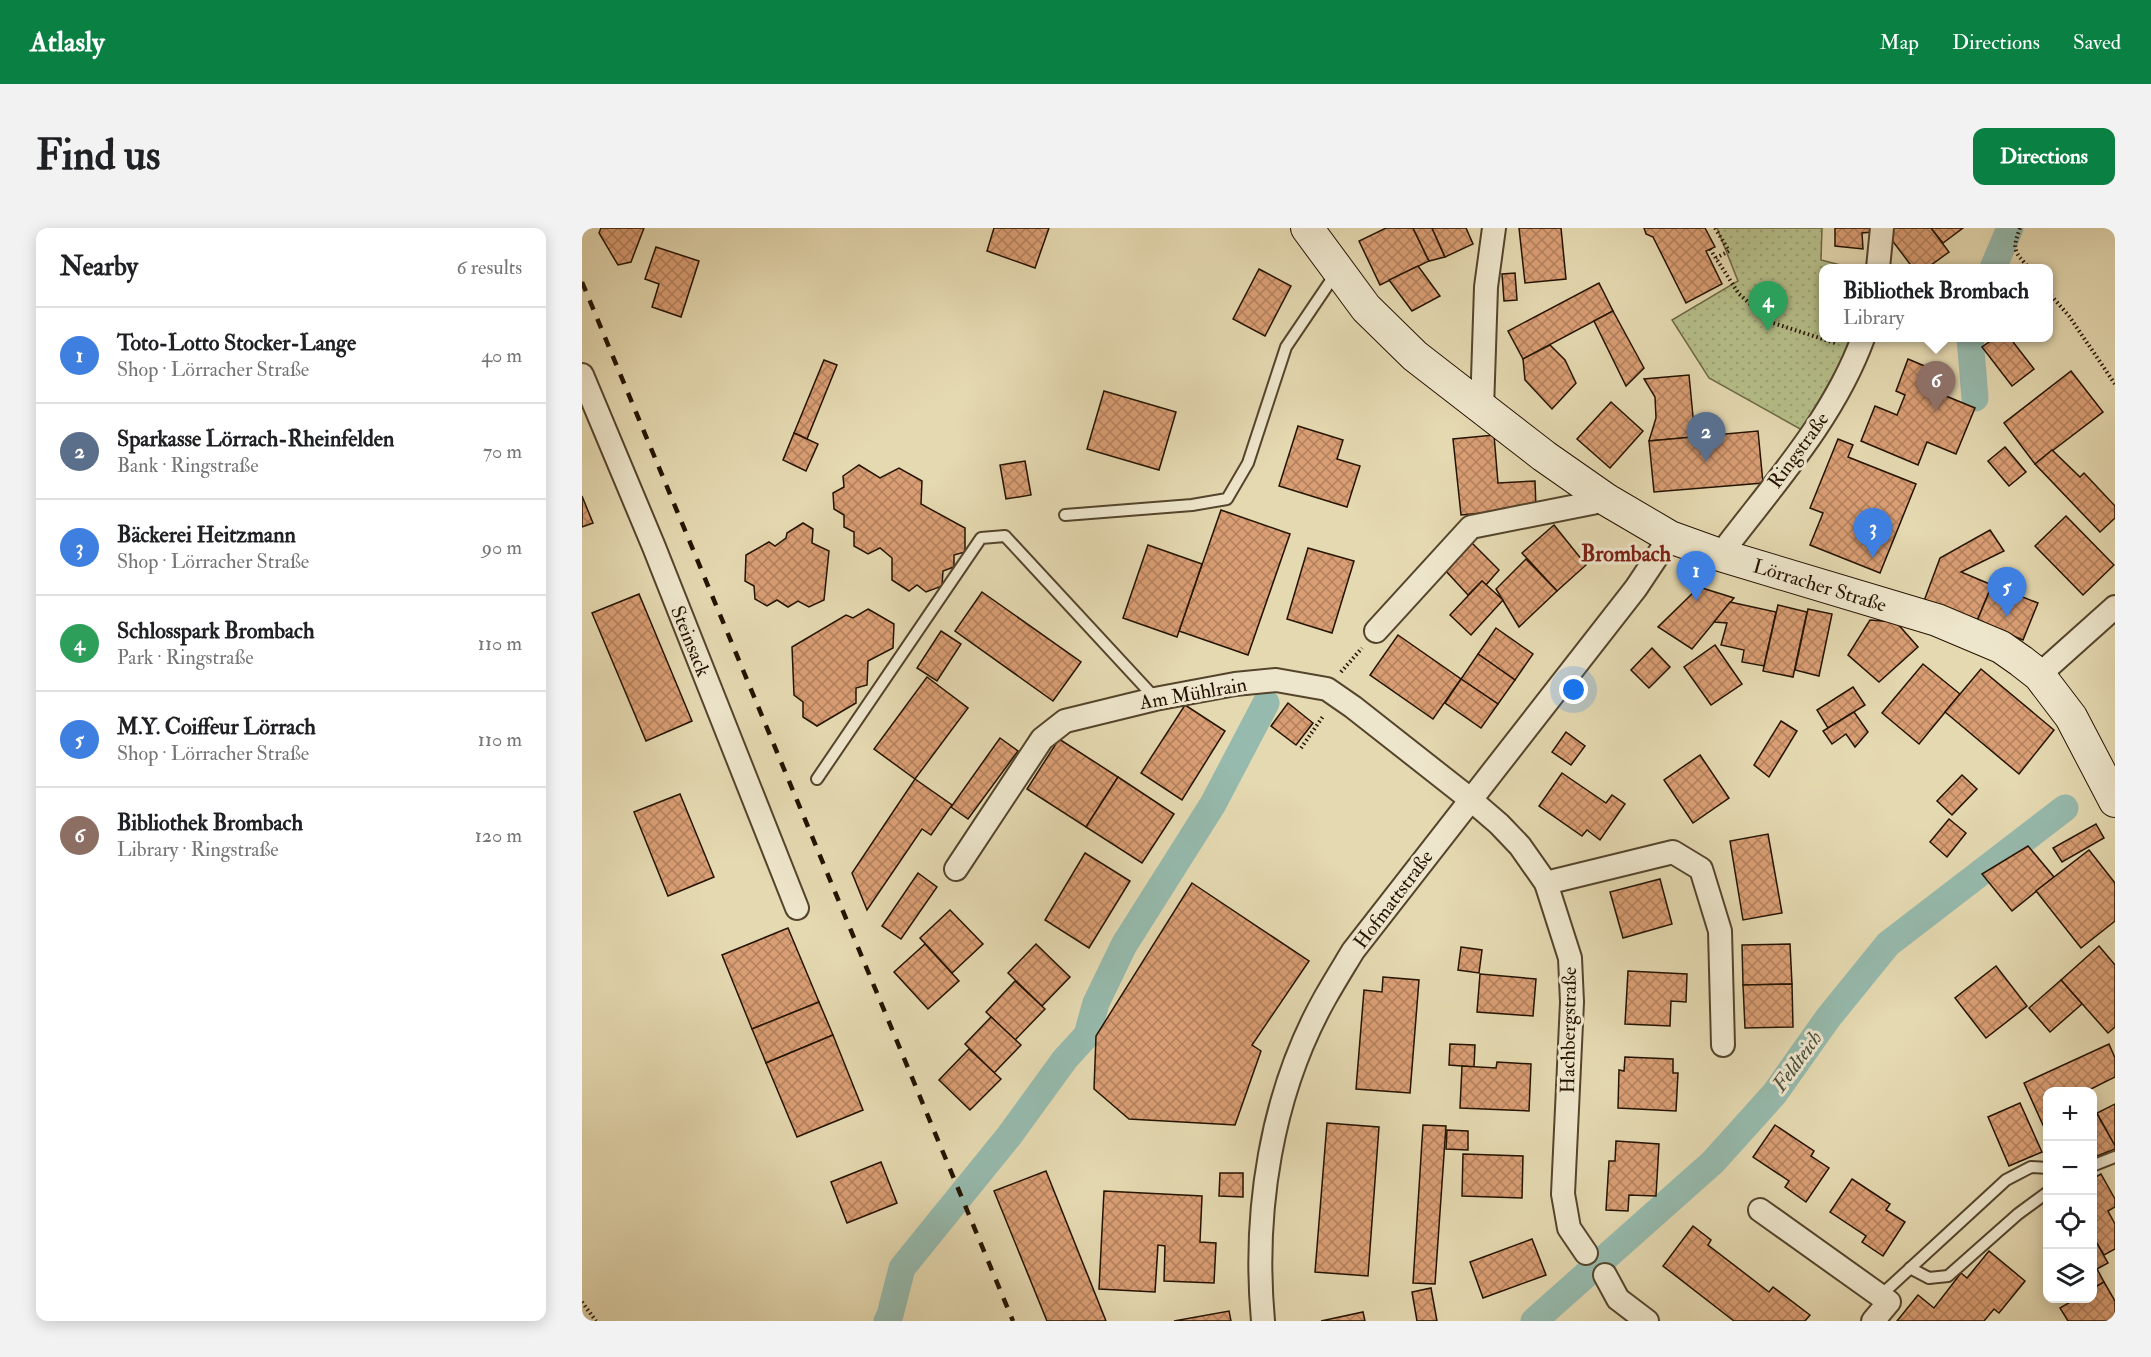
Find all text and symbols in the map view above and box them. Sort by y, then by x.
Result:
text: Atlasly [30,25,104,60]
text: Map [1879,29,1919,56]
text: Directions [1952,29,2040,56]
text: Saved [2073,29,2121,56]
button: Directions [1973,128,2115,185]
text: Find us [36,130,160,182]
text: Nearby [60,251,138,283]
text: 6 results [456,255,522,280]
popup [1819,264,2053,342]
text: Bibliothek Brombach [1843,277,2029,305]
pin: 4 [1748,282,1788,331]
text: Library [1843,305,1904,330]
text: Toto-Lotto Stocker-Lange [117,329,356,357]
text: 1 [76,343,83,368]
text: 40 m [481,343,522,368]
text: Shop · Lörracher Straße [117,357,309,382]
pin: 6 [1916,362,1956,411]
street label: Ringstraße [1762,407,1834,493]
pin: 2 [1686,412,1726,462]
text: Sparkasse Lörrach-Rheinfelden [117,425,394,453]
text: 2 [74,439,85,464]
text: 70 m [483,439,522,464]
text: Bank · Ringstraße [117,453,259,478]
pin: 3 [1854,508,1892,558]
text: Bäckerei Heitzmann [117,521,296,549]
text: 3 [76,535,83,560]
text: 90 m [482,535,522,560]
district label: Brombach [1581,540,1672,568]
text: Shop · Lörracher Straße [117,549,309,574]
pin: 1 [1676,552,1716,601]
street label: Lörracher Straße [1750,553,1890,618]
pin: 5 [1988,568,2026,617]
street label: Steinsack [665,602,716,681]
text: Schlosspark Brombach [117,617,315,645]
text: 4 [74,631,85,656]
text: 110 m [478,631,522,656]
text: Park · Ringstraße [117,645,254,670]
street label: Am Mühlrain [1136,672,1249,715]
your location [1559,675,1588,704]
text: M.Y. Coiffeur Lörrach [117,713,316,741]
text: 5 [75,727,84,752]
text: 110 m [478,727,522,752]
text: Shop · Lörracher Straße [117,741,309,766]
text: Bibliothek Brombach [117,809,303,837]
text: 6 [74,823,85,848]
text: 120 m [475,823,522,848]
text: Library · Ringstraße [117,837,279,862]
street label: Hofmattstraße [1348,845,1439,954]
street label: Hachbergstraße [1555,966,1582,1094]
water label: Feldteich [1766,1026,1829,1098]
map controls [2043,1087,2097,1303]
button: + [2043,1087,2097,1141]
button: − [2043,1141,2097,1195]
button: locate [2043,1195,2097,1249]
button: layers [2043,1249,2097,1303]

